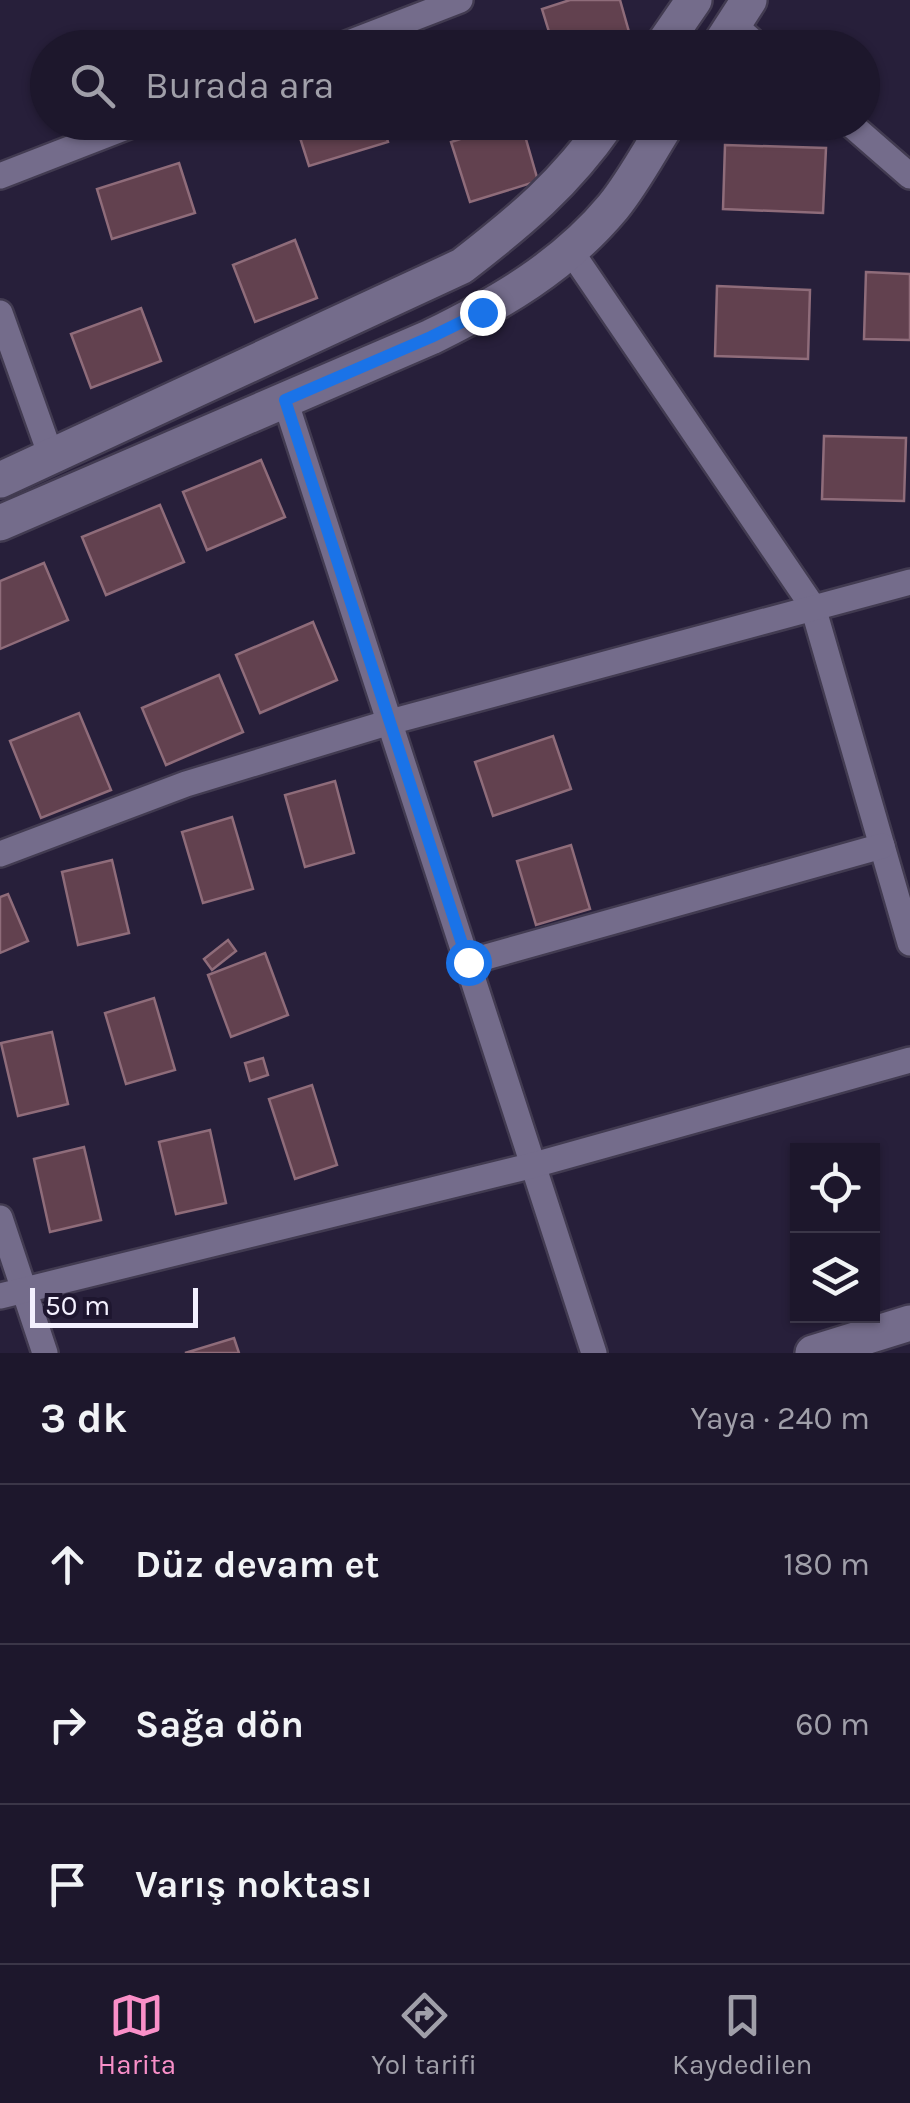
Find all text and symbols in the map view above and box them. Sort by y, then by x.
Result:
search box [30,30,880,140]
icon: search [65,58,120,113]
text: Burada ara [145,63,334,108]
route end [460,290,506,336]
route start [446,940,492,986]
map controls [790,1143,880,1323]
button: locate [790,1143,880,1233]
button: layers [790,1233,880,1323]
scale bar [30,1283,198,1328]
text: 50 m [45,1289,110,1322]
text: 3 dk [40,1393,127,1443]
text: Yaya · 240 m [690,1400,870,1437]
icon: ahead [40,1537,95,1592]
text: Düz devam et [135,1542,380,1587]
text: 180 m [783,1546,870,1583]
icon: right [40,1697,95,1752]
text: Sağa dön [135,1702,304,1747]
text: 60 m [795,1706,870,1743]
icon: arrive [40,1857,95,1912]
text: Varış noktası [135,1862,373,1907]
tab: Harita [98,1988,176,2081]
tab: Yol tarifi [371,1988,477,2081]
tab: Kaydedilen [672,1988,812,2081]

